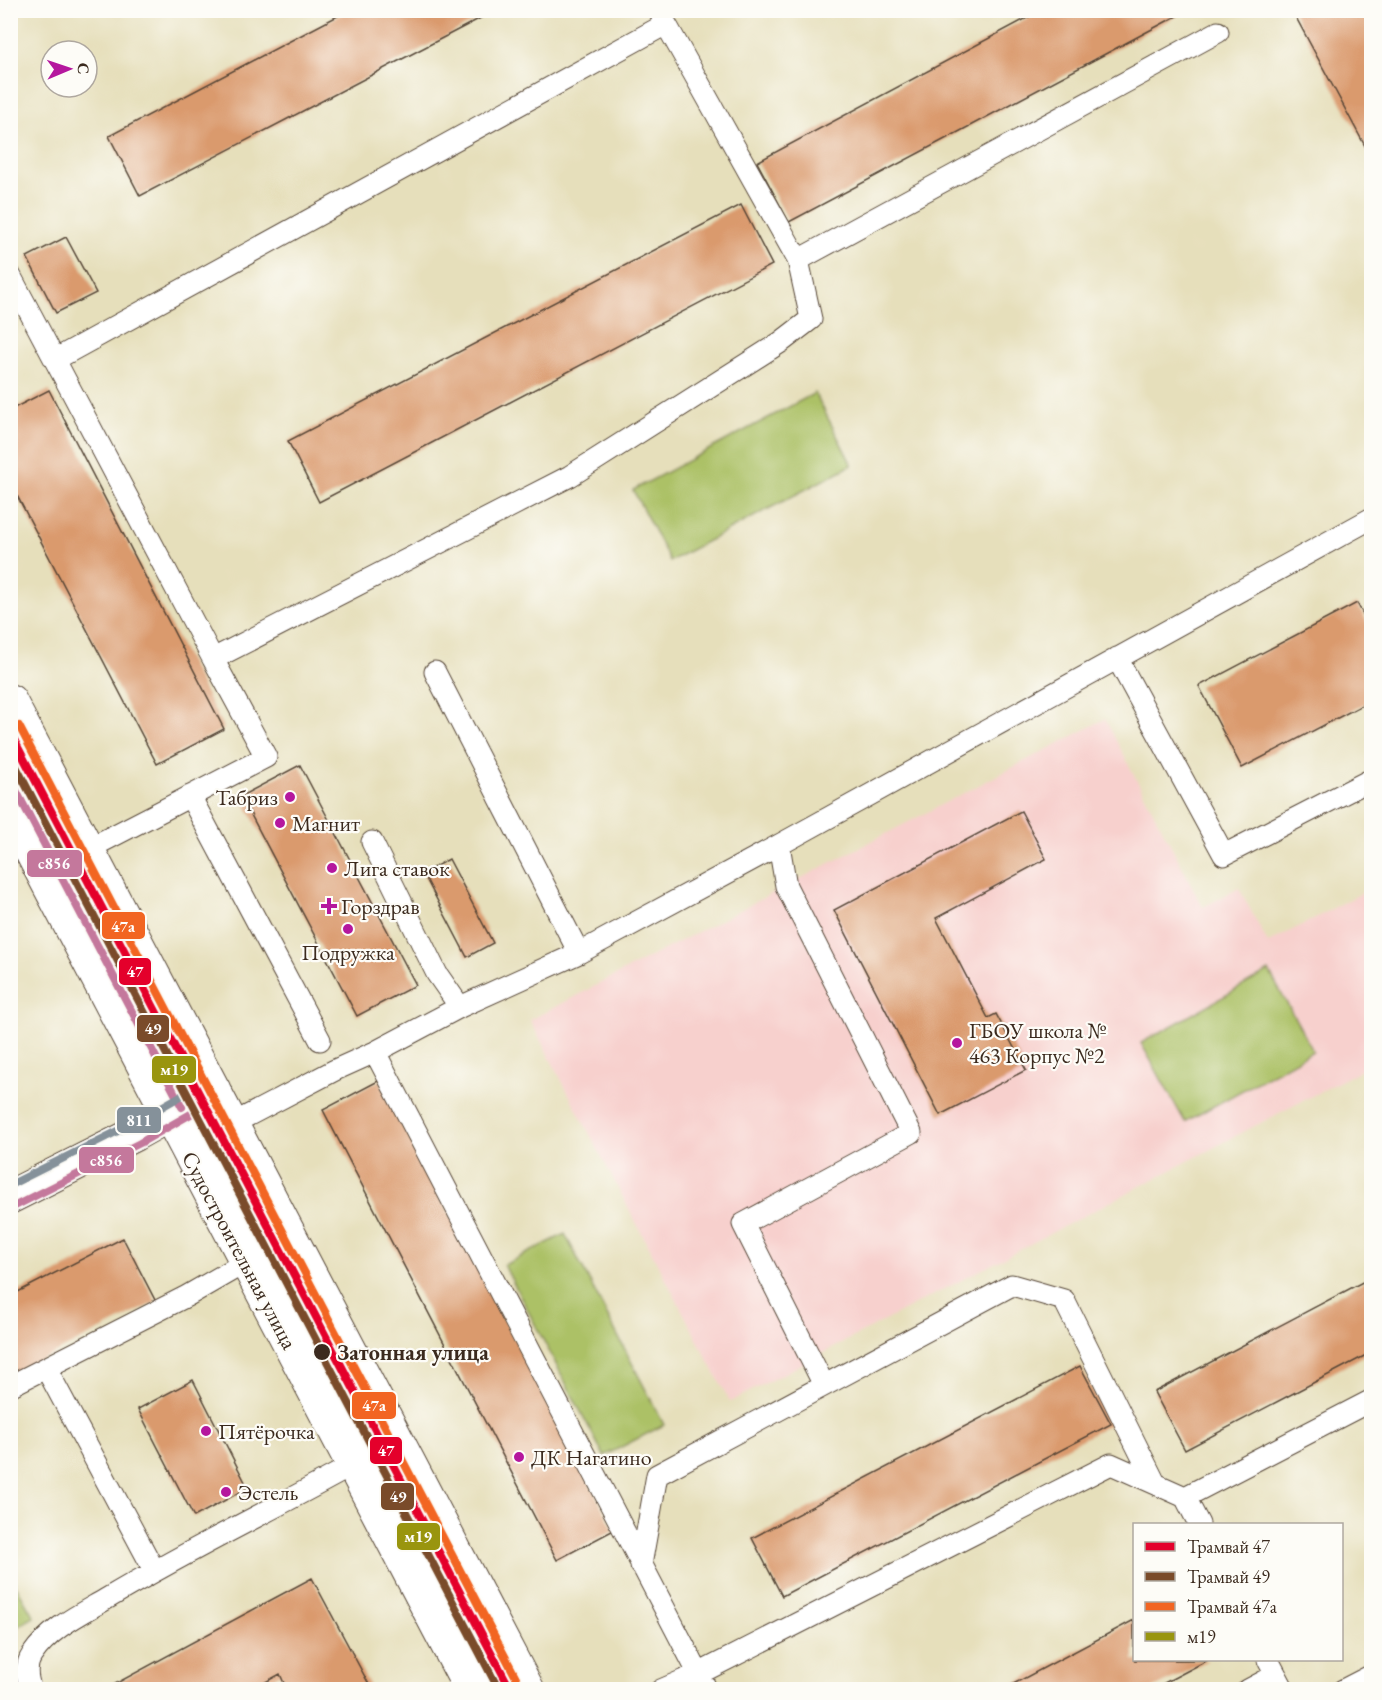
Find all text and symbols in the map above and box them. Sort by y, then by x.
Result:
north arrow [39,39,99,99]
text: С [73,62,94,75]
place label: Табриз [215,783,278,812]
marker: Табриз [283,790,297,804]
place label: Магнит [292,809,360,838]
marker: Магнит [273,816,287,830]
line badge: с856 [26,849,83,878]
text: с856 [38,853,71,874]
place label: Лига ставок [344,854,450,883]
marker: Лига ставок [325,861,339,875]
place label: Горздрав [341,892,420,921]
marker: Горздрав [322,899,336,913]
line badge: 47а [101,911,146,940]
text: 47а [111,916,136,937]
marker: Подружка [341,922,355,936]
place label: Подружка [301,938,395,967]
line badge: 47 [118,957,152,986]
text: 47 [127,961,144,982]
line badge: 49 [136,1014,170,1043]
place label: ГБОУ школа № 463 Корпус №2 [969,1016,1107,1070]
text: 49 [145,1018,162,1039]
marker: ГБОУ школа № 463 Корпус №2 [950,1036,964,1050]
line badge: м19 [151,1055,197,1084]
text: м19 [160,1059,188,1080]
line badge: 811 [116,1106,162,1134]
text: 811 [126,1110,152,1131]
line badge: с856 [78,1146,135,1174]
street label: Судостроительная улица [175,1146,304,1354]
text: с856 [90,1150,123,1171]
place label: Затонная улица [337,1338,489,1367]
marker: Затонная улица [312,1342,332,1362]
line badge: 47а [351,1391,397,1420]
text: 47а [362,1395,387,1416]
place label: Пятёрочка [218,1417,315,1446]
marker: Пятёрочка [199,1424,213,1438]
line badge: 47 [369,1436,403,1465]
text: 47 [378,1440,395,1461]
place label: ДК Нагатино [531,1443,652,1472]
marker: ДК Нагатино [512,1450,526,1464]
place label: Эстель [238,1478,298,1507]
line badge: 49 [380,1482,415,1511]
marker: Эстель [219,1485,233,1499]
text: 49 [390,1486,407,1507]
line badge: м19 [396,1522,441,1551]
legend [1133,1523,1343,1661]
text: м19 [404,1526,432,1547]
text: Трамвай 47 [1187,1535,1270,1558]
text: Трамвай 49 [1187,1565,1270,1588]
text: Трамвай 47а [1187,1595,1278,1618]
text: м19 [1187,1625,1216,1648]

